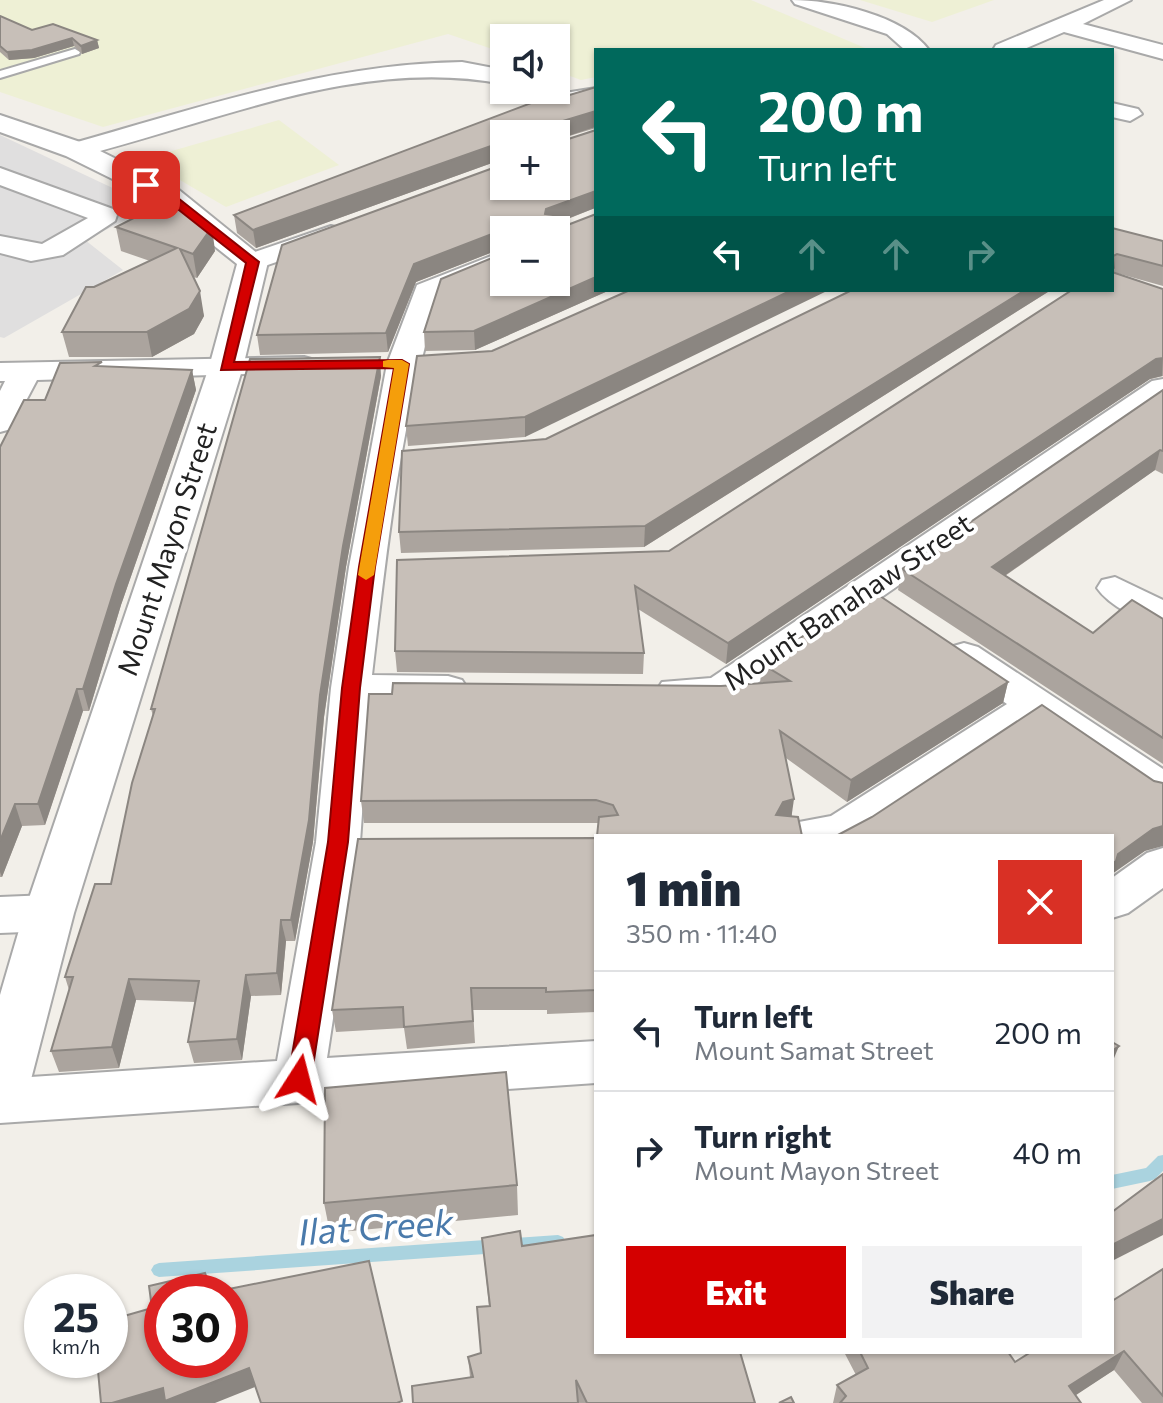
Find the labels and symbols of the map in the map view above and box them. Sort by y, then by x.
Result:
pin [112,151,180,219]
street label: Mount Mayon Street [109,418,223,680]
street label: Mount Banahaw Street [717,505,978,697]
position arrow [257,1037,341,1121]
water label: Ilat Creek [297,1198,456,1252]
speed limit sign: 30 [144,1274,248,1378]

